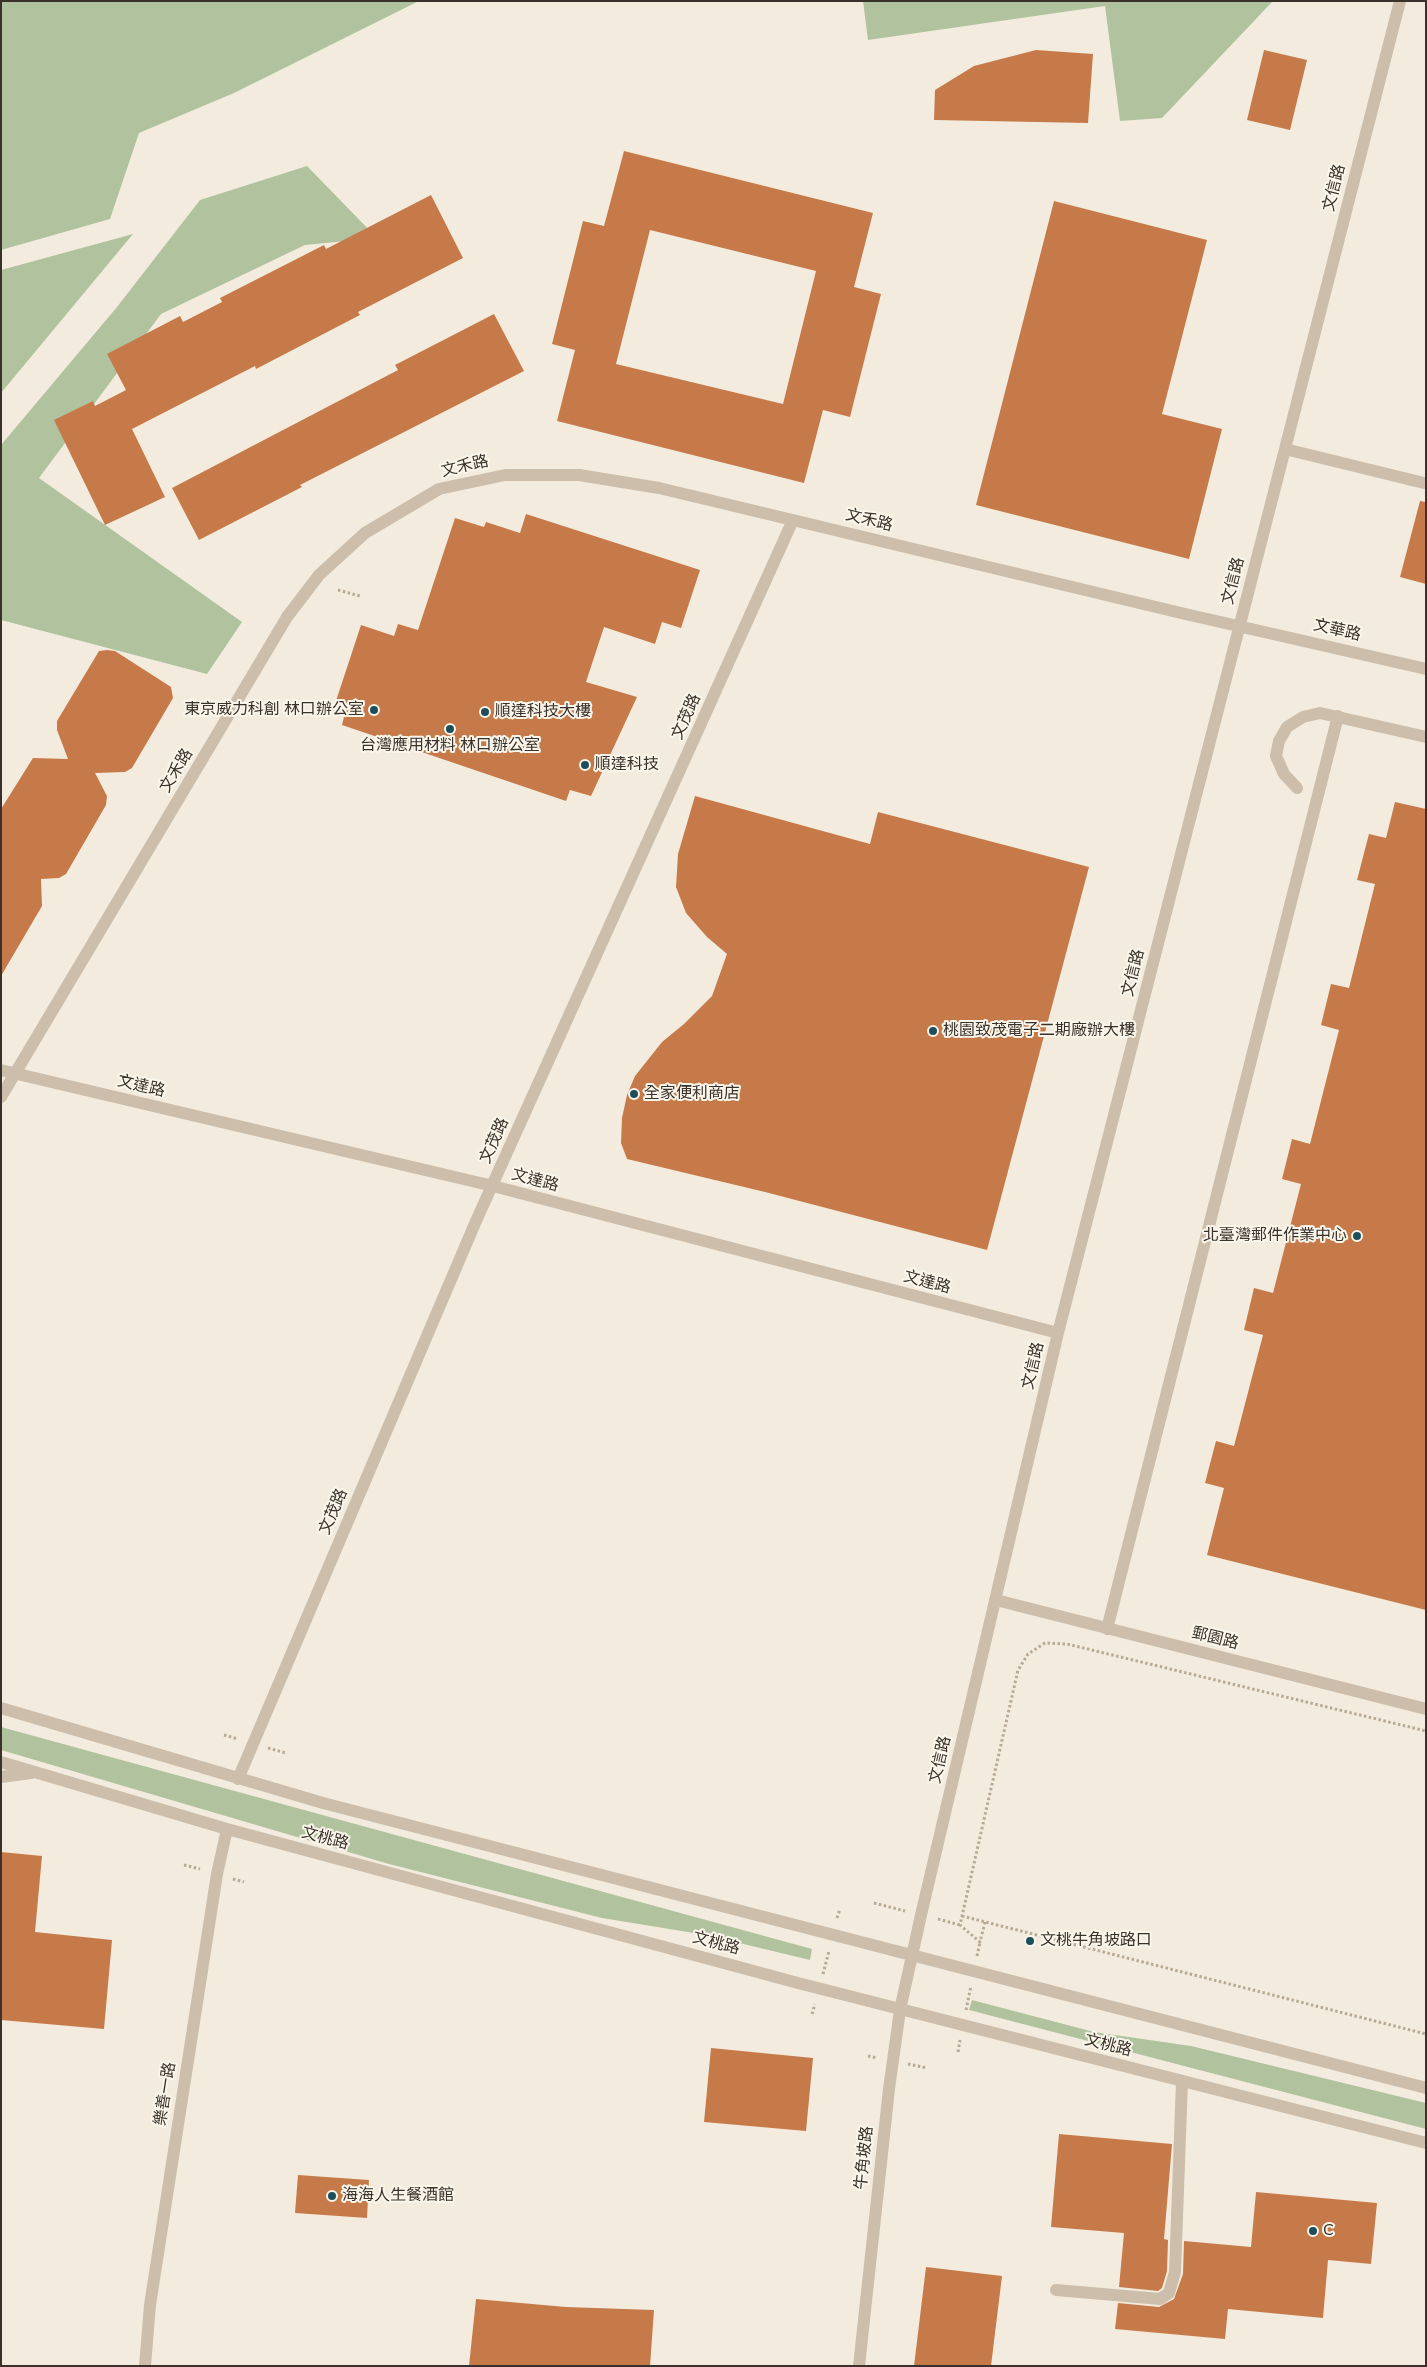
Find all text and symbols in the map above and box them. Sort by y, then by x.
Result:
street label: 文信路 [1320,162,1350,214]
street label: 文禾路 [439,452,491,482]
street label: 文禾路 [843,506,895,536]
street label: 文信路 [1219,555,1249,607]
street label: 文華路 [1311,616,1363,646]
street label: 文茂路 [668,691,706,743]
place label: 東京威力科創 林口辦公室 [184,700,364,720]
place label: 順達科技大樓 [495,702,591,722]
marker: 東京威力科創 林口辦公室 [368,704,380,716]
marker: 順達科技大樓 [479,706,491,718]
marker: 台灣應用材料 林口辦公室 [444,723,456,735]
place label: 台灣應用材料 林口辦公室 [360,736,540,756]
street label: 文禾路 [156,745,198,797]
place label: 順達科技 [595,755,659,775]
marker: 順達科技 [579,759,591,771]
street label: 文信路 [1119,947,1149,999]
place label: 桃園致茂電子二期廠辦大樓 [943,1021,1135,1041]
marker: 桃園致茂電子二期廠辦大樓 [927,1025,939,1037]
street label: 文達路 [115,1072,167,1102]
place label: 全家便利商店 [644,1084,740,1104]
marker: 全家便利商店 [628,1088,640,1100]
street label: 文茂路 [476,1115,514,1167]
street label: 文達路 [509,1166,561,1196]
place label: 北臺灣郵件作業中心 [1203,1226,1347,1246]
marker: 北臺灣郵件作業中心 [1351,1230,1363,1242]
street label: 文達路 [901,1268,953,1298]
street label: 文信路 [1019,1340,1049,1392]
street label: 文茂路 [316,1486,352,1538]
street label: 郵園路 [1189,1624,1241,1654]
street label: 文信路 [926,1734,956,1786]
street label: 文桃路 [299,1824,351,1854]
street label: 文桃路 [690,1929,742,1959]
place label: 文桃牛角坡路口 [1040,1931,1152,1951]
marker: 文桃牛角坡路口 [1024,1935,1036,1947]
street label: 文桃路 [1082,2031,1134,2061]
street label: 樂善一路 [152,2061,180,2127]
street label: 牛角坡路 [852,2125,878,2191]
place label: 海海人生餐酒館 [342,2186,454,2206]
marker: 海海人生餐酒館 [326,2190,338,2202]
place label: C [1323,2221,1334,2241]
marker: C [1307,2225,1319,2237]

